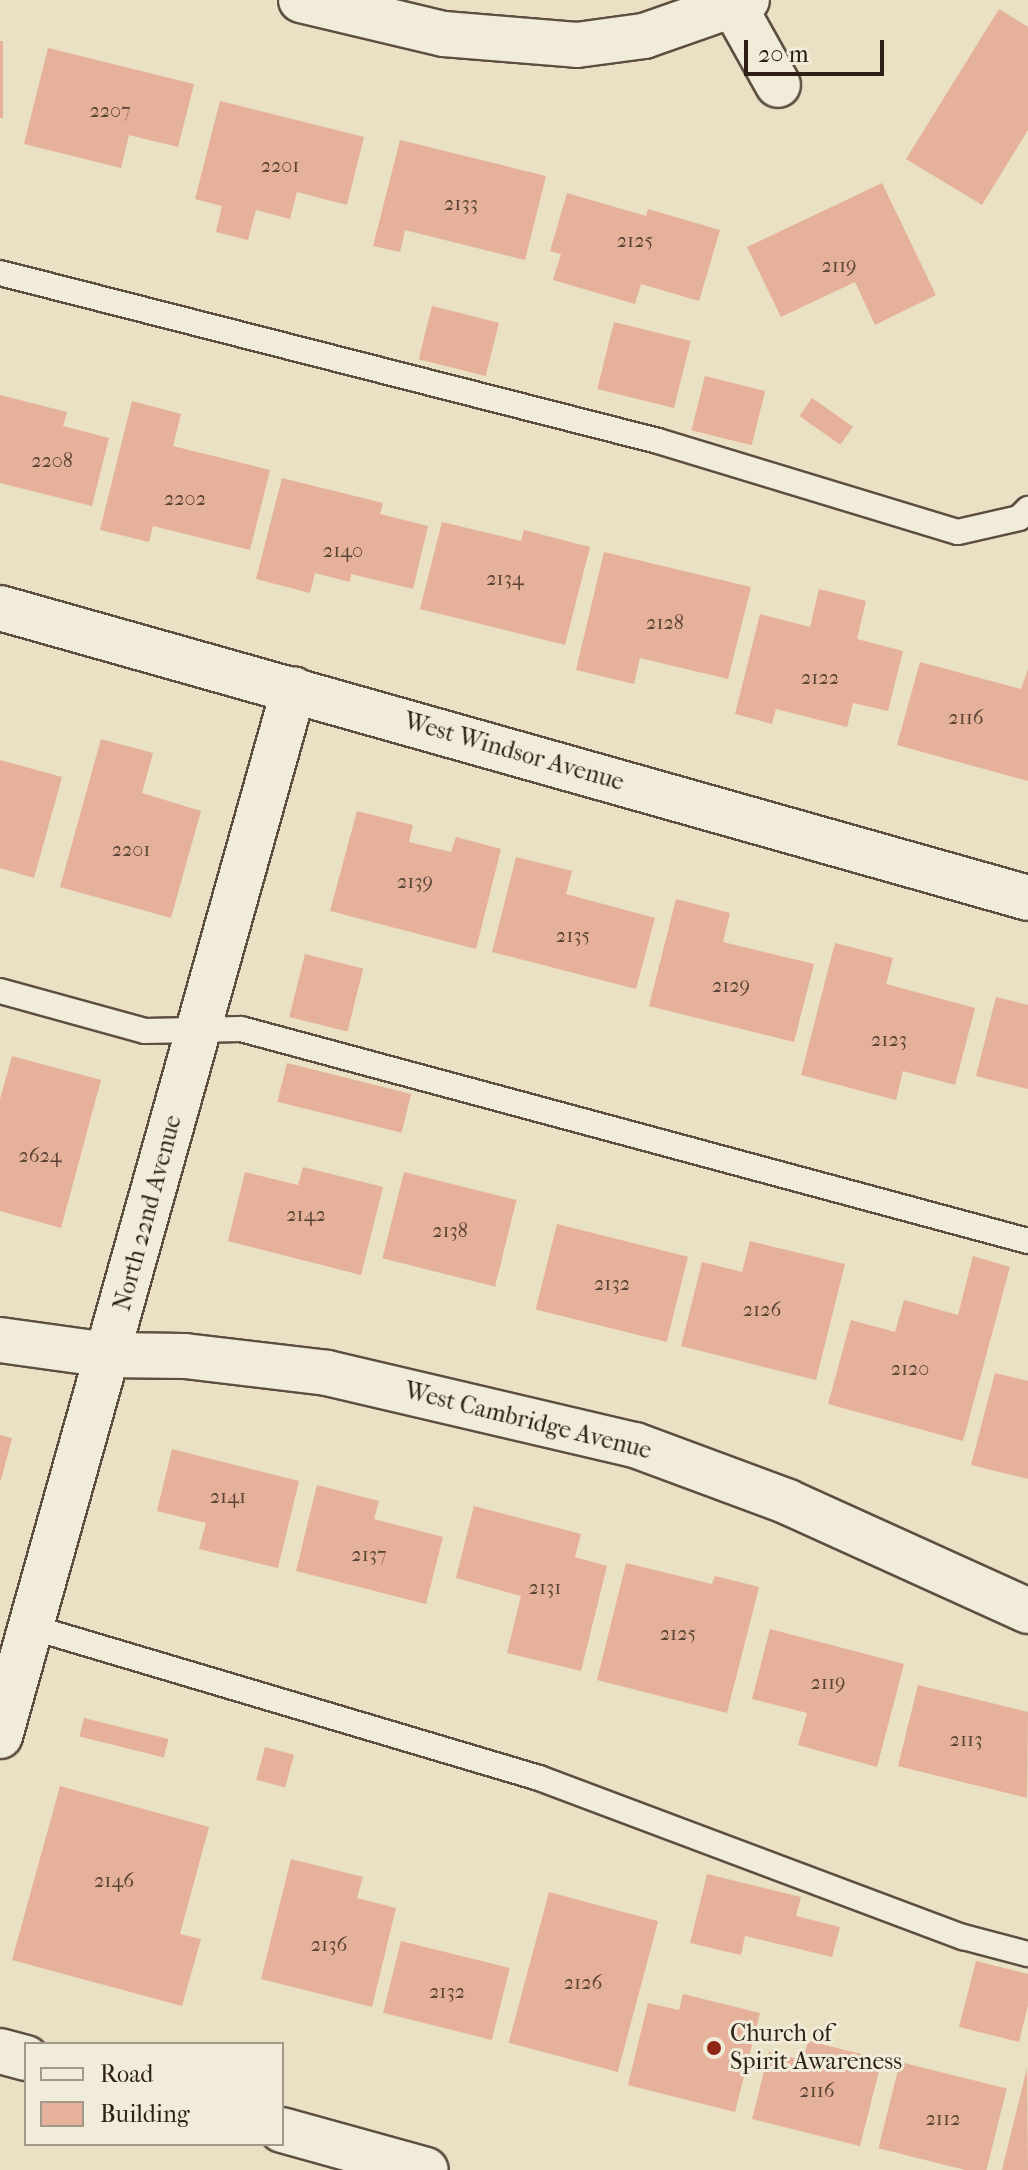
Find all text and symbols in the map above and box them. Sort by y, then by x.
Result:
scale bar [748,24,888,74]
text: 20 m [758,40,809,68]
house number: 2207 [89,98,131,122]
house number: 2201 [261,153,299,177]
house number: 2133 [444,191,478,215]
house number: 2125 [617,228,653,252]
house number: 2119 [821,253,857,277]
house number: 2208 [31,448,73,472]
house number: 2202 [164,486,206,510]
house number: 2140 [323,538,363,562]
house number: 2134 [486,566,524,590]
house number: 2128 [646,610,684,634]
house number: 2122 [801,665,839,689]
house number: 2116 [948,705,984,729]
street label: West Windsor Avenue [401,707,627,797]
house number: 2201 [112,837,150,861]
house number: 2139 [397,869,433,893]
house number: 2135 [556,923,590,947]
house number: 2129 [712,973,750,997]
house number: 2123 [871,1027,907,1051]
street label: North 22nd Avenue [108,1112,188,1314]
house number: 2624 [18,1143,62,1167]
house number: 2142 [286,1202,326,1226]
house number: 2138 [432,1218,468,1242]
house number: 2132 [594,1271,630,1295]
house number: 2126 [743,1297,781,1321]
house number: 2120 [891,1356,929,1380]
street label: West Cambridge Avenue [402,1376,654,1466]
house number: 2141 [210,1484,246,1508]
house number: 2137 [351,1542,387,1566]
house number: 2131 [529,1575,561,1599]
house number: 2125 [660,1621,696,1645]
house number: 2119 [810,1670,846,1694]
house number: 2113 [950,1727,982,1751]
house number: 2146 [94,1868,134,1892]
house number: 2136 [311,1932,347,1956]
house number: 2126 [564,1970,602,1994]
house number: 2132 [429,1979,465,2003]
place label: Church of Spirit Awareness [730,2020,902,2076]
marker: Church of Spirit Awareness [705,2039,723,2057]
legend [24,2042,284,2146]
text: Road [100,2060,153,2088]
house number: 2116 [799,2078,835,2102]
text: Building [100,2100,190,2128]
house number: 2112 [926,2106,960,2130]

